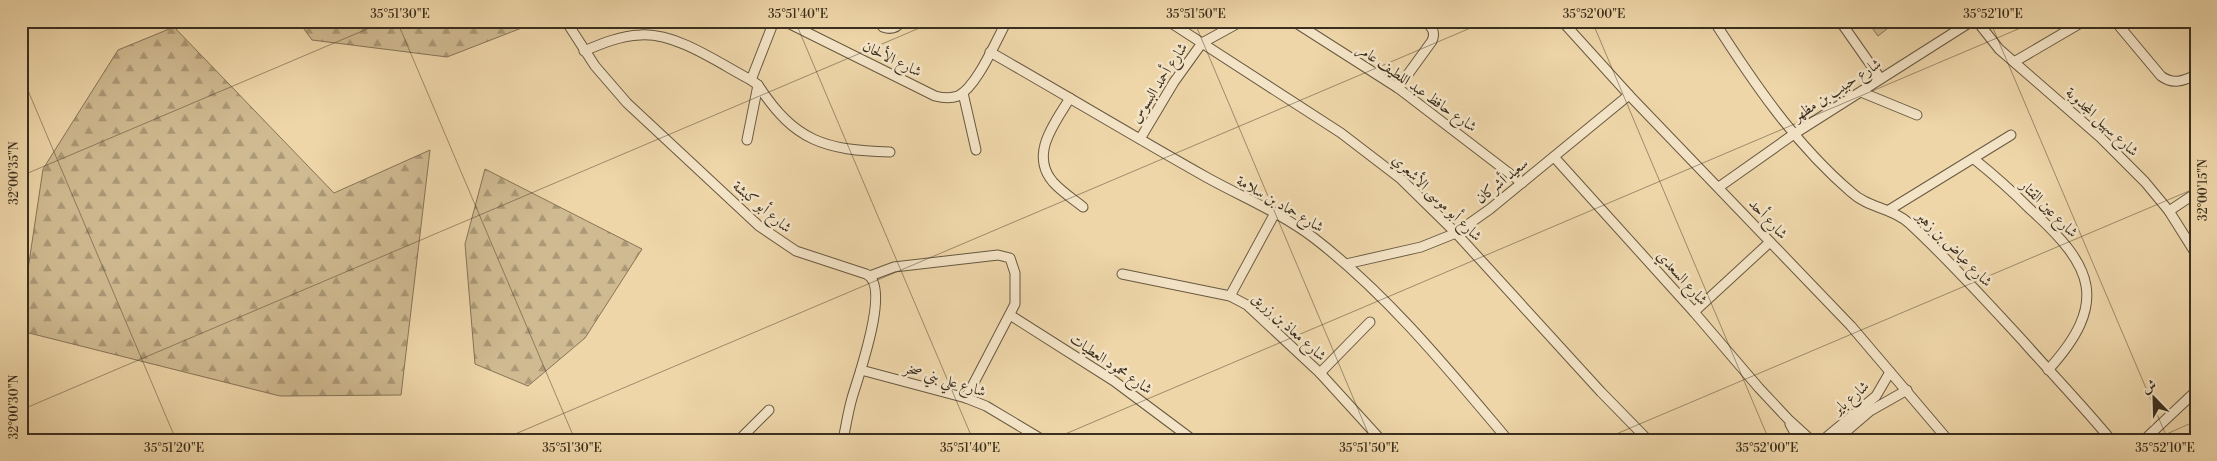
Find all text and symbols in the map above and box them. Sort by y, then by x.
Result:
text: 35°51'30"E [370,7,430,22]
text: 35°51'40"E [768,7,828,22]
text: 35°51'50"E [1166,7,1226,22]
text: 35°52'00"E [1563,7,1625,22]
text: 35°52'10"E [1963,7,2023,22]
street label: شارع الألحان [858,35,926,84]
street label: شارع أحمد البسوس [1124,38,1195,128]
street label: شارع حافظ عبد اللطيف عامر [1352,39,1481,139]
street label: شارع حبيب بن مظهر [1787,54,1887,129]
street label: شارع سهيل المجدوبة [2059,83,2143,163]
text: 32°00'35"N [7,141,22,205]
street label: شارع أبو موسى الأشعري [1386,149,1487,248]
street label: سعيد أشركان [1470,152,1532,208]
text: 32°00'15"N [2196,159,2211,221]
street label: شارع حماد بن سلامة [1231,171,1327,239]
street label: شارع أبو كبشة [727,175,797,240]
street label: شارع عين القتار [2013,175,2082,244]
street label: شارع أحد [1742,193,1793,245]
street label: شارع عياض بن زهير [1908,206,1996,293]
street label: شارع السعدي [1650,247,1712,311]
street label: شارع معاذ بن زريق [1246,289,1330,368]
street label: شارع محمود العطيات [1064,329,1156,401]
street label: شارع علي بني صخر [899,358,988,405]
north arrow [2130,374,2180,424]
text: 32°00'30"N [7,375,22,439]
text: ش [2139,376,2159,398]
street label: شارع باير [1827,377,1875,423]
text: 35°51'20"E [144,441,204,456]
text: 35°51'30"E [542,441,602,456]
text: 35°51'40"E [940,441,1000,456]
text: 35°51'50"E [1339,441,1399,456]
text: 35°52'00"E [1736,441,1798,456]
text: 35°52'10"E [2135,441,2195,456]

